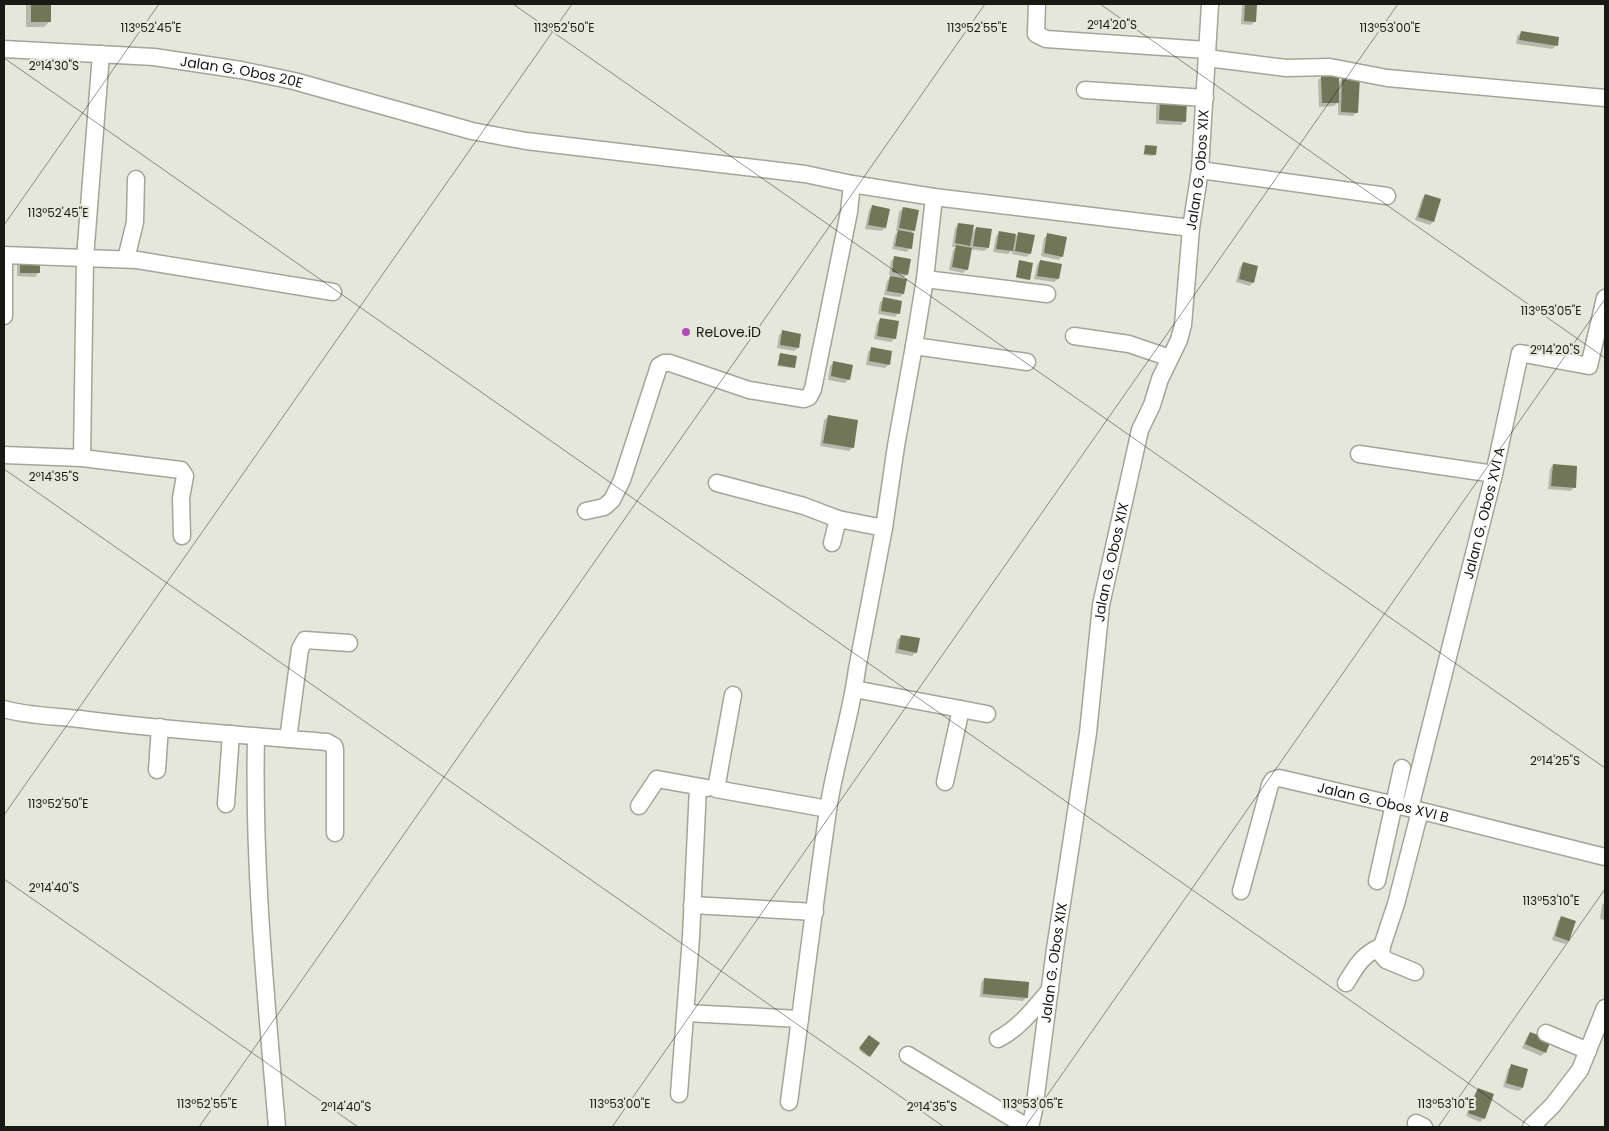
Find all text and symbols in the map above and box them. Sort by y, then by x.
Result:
text: 2°14'20"S [1087,16,1137,33]
text: 113°52'45"E [121,19,181,36]
text: 113°52'50"E [534,19,594,36]
text: 113°52'55"E [947,19,1007,36]
text: 113°53'00"E [1360,19,1420,36]
street label: Jalan G. Obos 20E [179,51,305,93]
text: 2°14'30"S [29,57,79,74]
street label: Jalan G. Obos XIX [1181,109,1214,232]
text: 113°52'45"E [28,204,88,221]
text: 113°53'05"E [1521,302,1581,319]
place label: ReLove.iD [696,322,761,342]
marker: ReLove.iD [680,326,692,338]
text: 2°14'20"S [1530,341,1580,358]
street label: Jalan G. Obos XVI A [1458,445,1510,581]
text: 2°14'35"S [29,468,79,485]
street label: Jalan G. Obos XIX [1089,500,1134,623]
text: 2°14'25"S [1530,752,1580,769]
street label: Jalan G. Obos XVI B [1315,777,1451,827]
text: 113°52'50"E [28,795,88,812]
text: 2°14'40"S [29,879,79,896]
text: 113°53'10"E [1522,892,1580,909]
street label: Jalan G. Obos XIX [1035,901,1072,1024]
text: 113°52'55"E [177,1095,237,1112]
text: 113°53'00"E [590,1095,650,1112]
text: 113°53'05"E [1003,1095,1063,1112]
text: 113°53'10"E [1417,1095,1475,1112]
text: 2°14'40"S [321,1098,371,1115]
text: 2°14'35"S [907,1098,957,1115]

